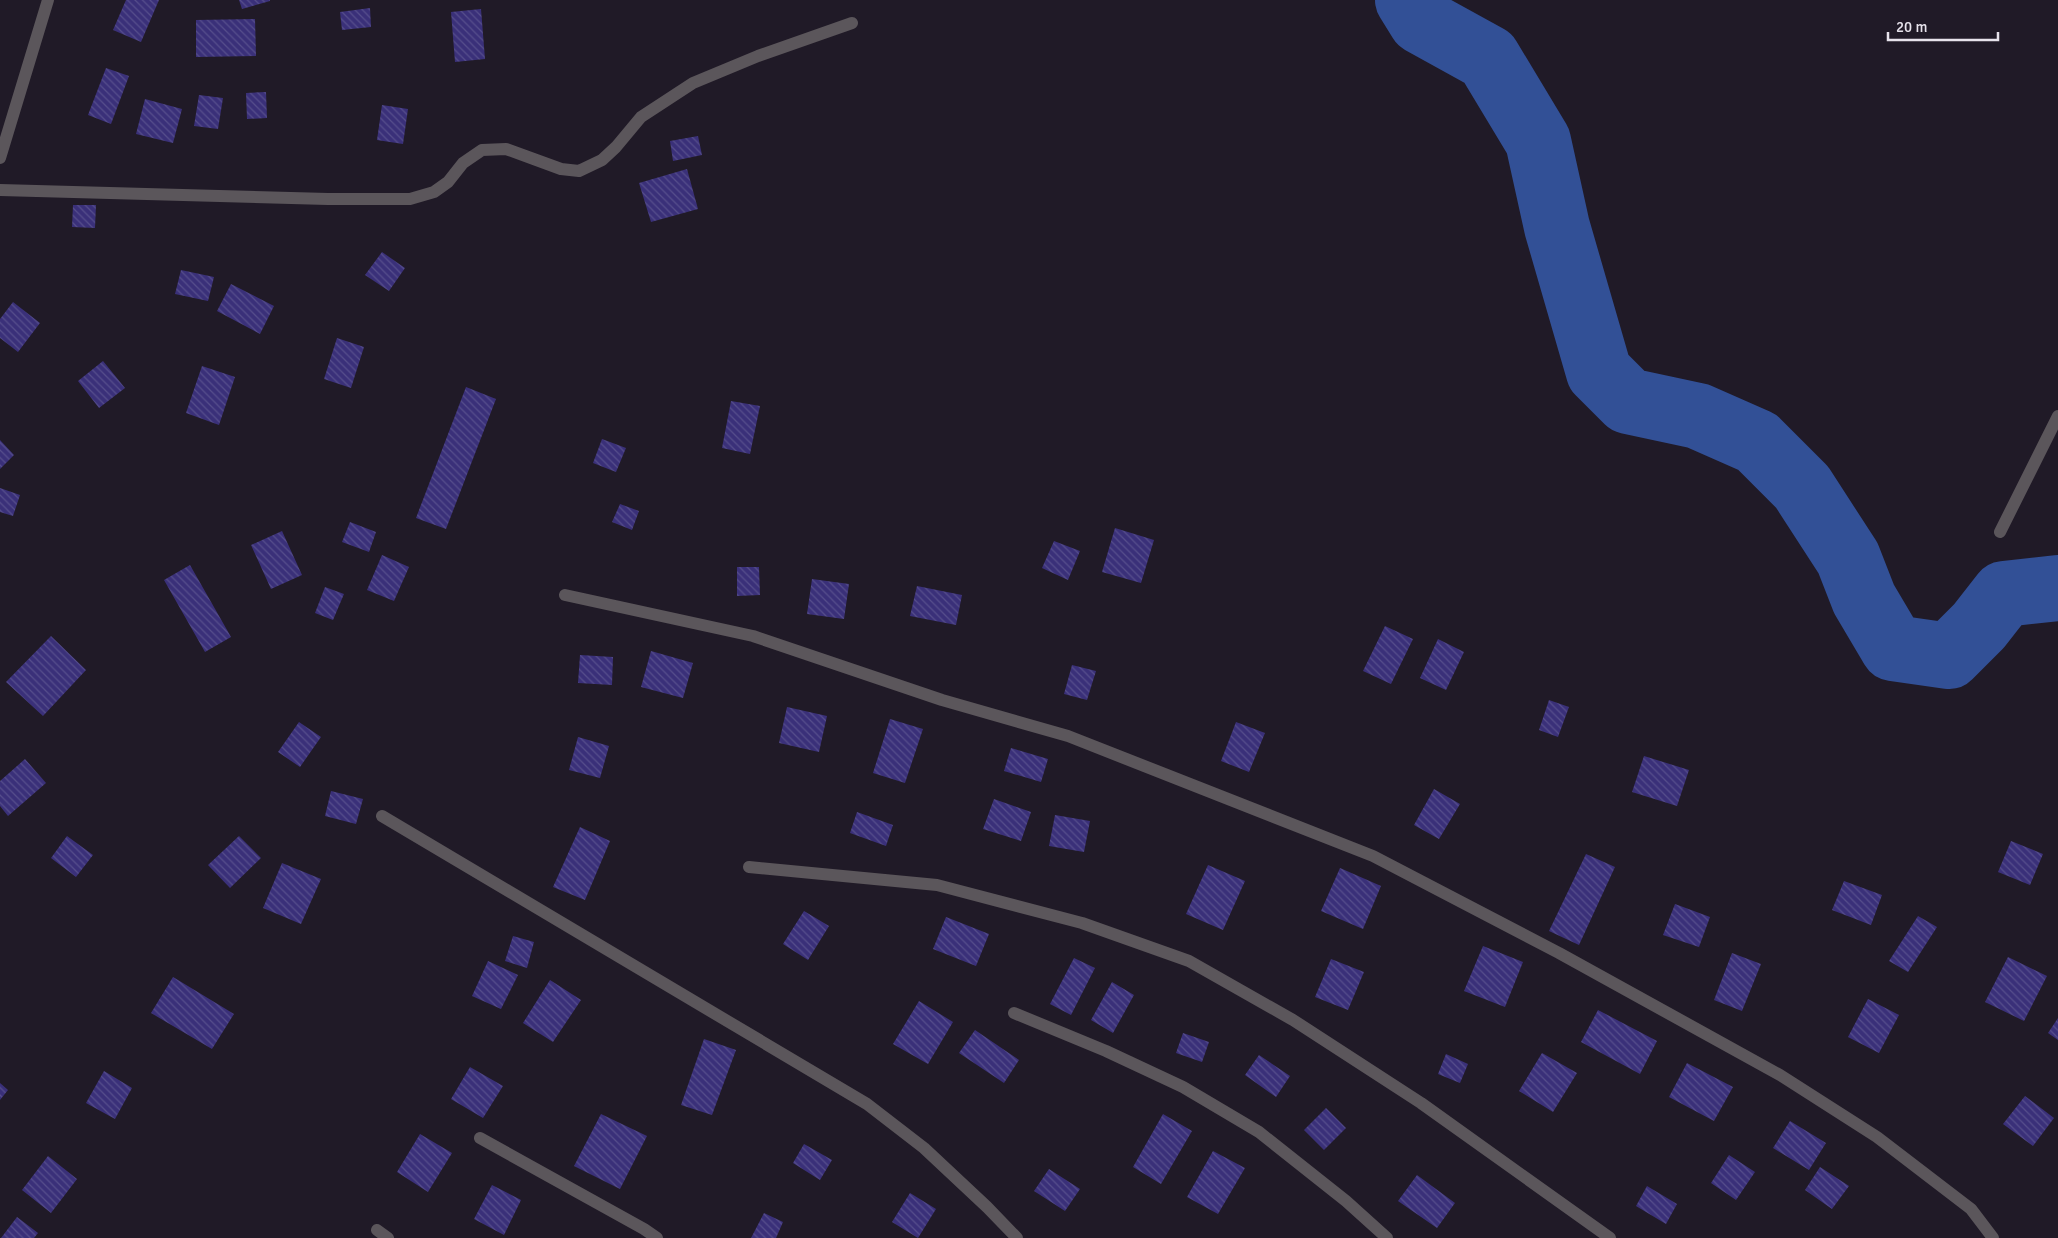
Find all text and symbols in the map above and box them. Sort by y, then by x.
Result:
scale bar [1888,10,1998,42]
text: 20 m [1896,18,1927,36]

